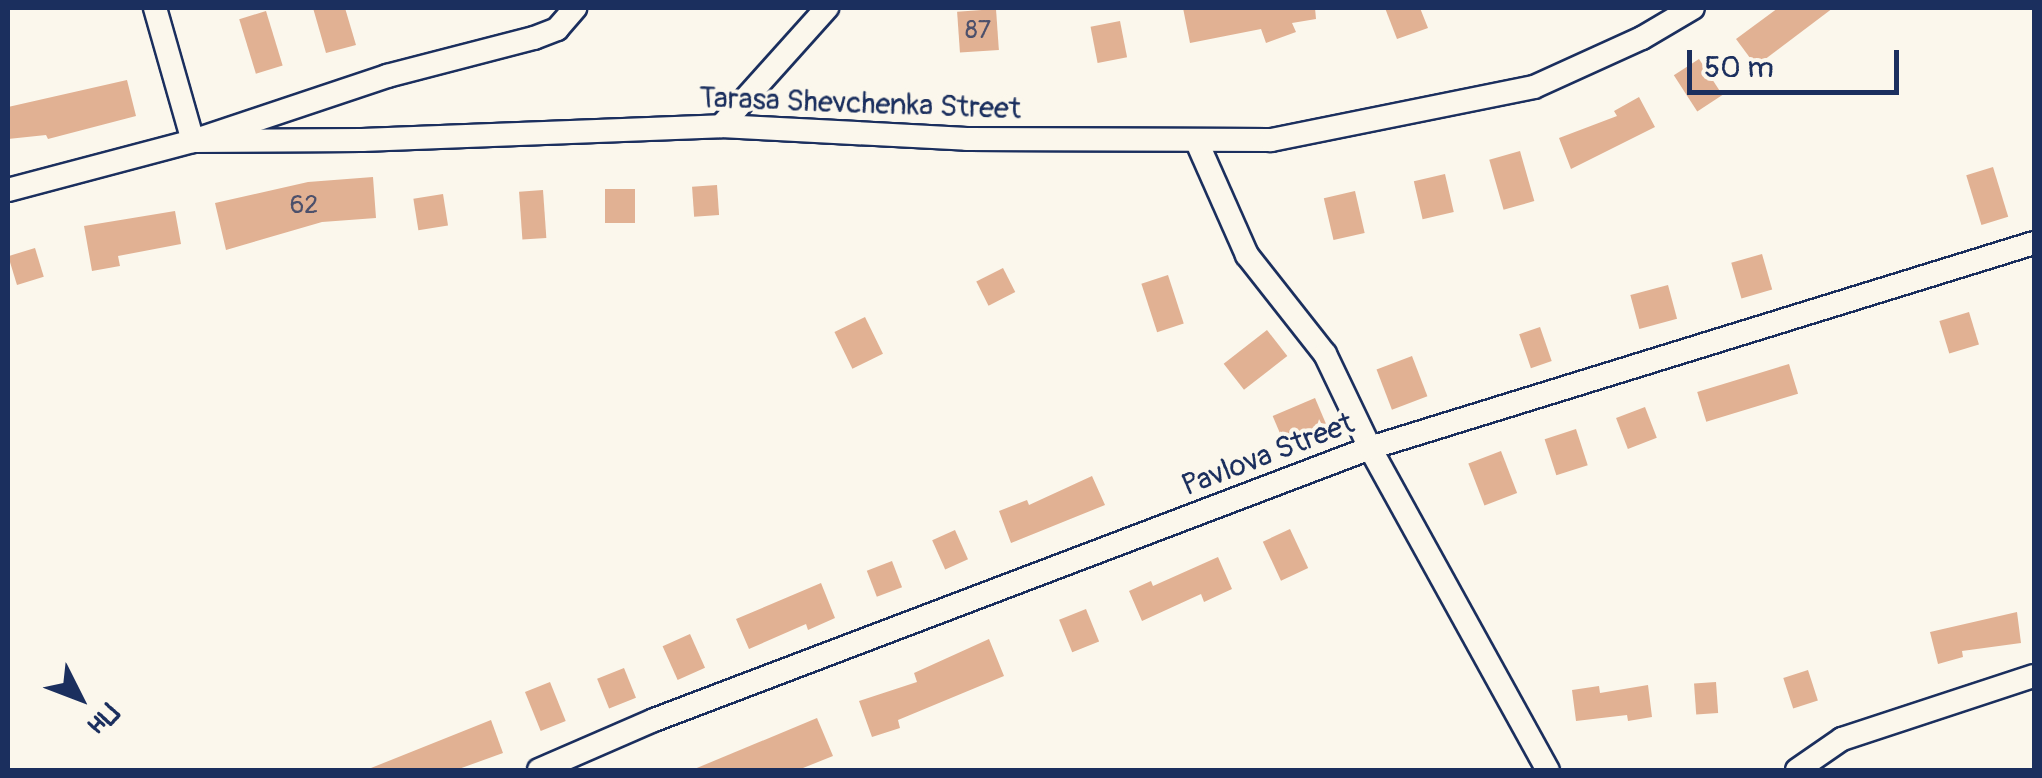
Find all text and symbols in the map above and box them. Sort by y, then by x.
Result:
house number: 87 [965,16,991,46]
scale bar [1692,30,1904,92]
text: 50 m [1704,49,1774,86]
street label: Tarasa Shevchenka Street [698,80,1022,128]
house number: 62 [290,191,318,221]
street label: Pavlova Street [1177,406,1359,504]
north arrow [30,648,130,748]
text: Пн [79,695,126,742]

